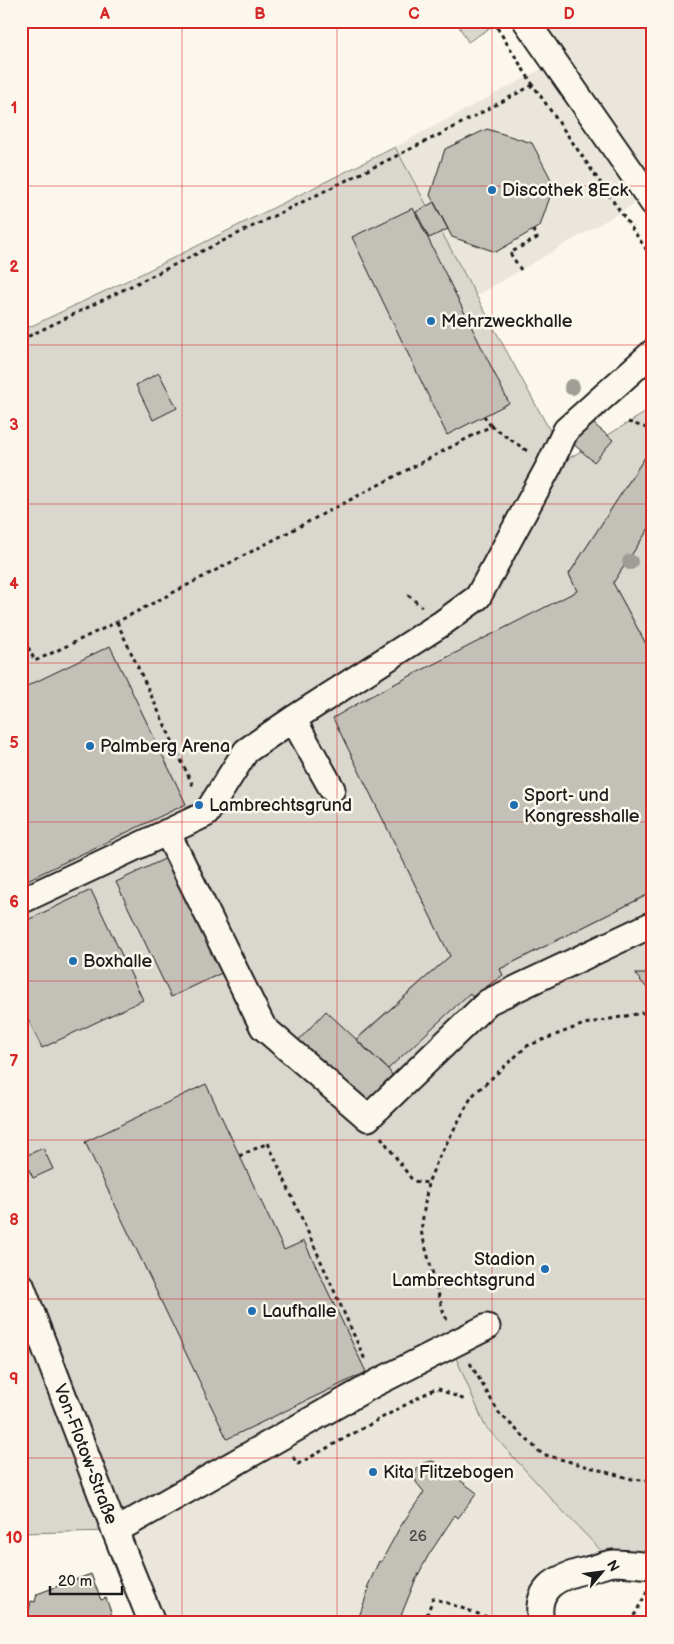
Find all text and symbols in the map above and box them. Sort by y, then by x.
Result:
text: A [99,5,110,24]
text: B [254,5,266,24]
text: C [408,5,420,24]
text: D [563,5,575,24]
text: 1 [11,99,17,118]
place label: Discothek 8Eck [502,180,629,201]
marker: Discothek 8Eck [486,184,498,196]
text: 2 [9,258,19,277]
place label: Mehrzweckhalle [441,311,573,332]
marker: Mehrzweckhalle [425,315,437,327]
text: 3 [9,416,19,435]
text: 4 [9,575,19,594]
text: 5 [9,734,19,753]
place label: Palmberg Arena [100,736,230,757]
marker: Palmberg Arena [84,740,96,752]
place label: Sport- und Kongresshalle [524,785,640,827]
place label: Lambrechtsgrund [209,795,352,816]
marker: Lambrechtsgrund [193,799,205,811]
marker: Sport- und Kongresshalle [508,799,520,811]
text: 6 [9,893,19,912]
place label: Boxhalle [83,951,152,972]
marker: Boxhalle [67,955,79,967]
text: 7 [10,1052,19,1071]
text: 8 [9,1211,19,1230]
place label: Stadion Lambrechtsgrund [392,1249,535,1291]
marker: Stadion Lambrechtsgrund [539,1263,551,1275]
place label: Laufhalle [262,1301,337,1322]
marker: Laufhalle [246,1305,258,1317]
text: 9 [9,1370,19,1389]
street label: Von-Flotow-Straße [49,1381,122,1528]
place label: Kita Flitzebogen [383,1462,514,1483]
marker: Kita Flitzebogen [367,1466,379,1478]
house number: 26 [409,1527,427,1546]
text: 10 [6,1529,22,1548]
north arrow [576,1546,626,1596]
text: N [603,1557,623,1575]
scale bar [50,1564,122,1596]
text: 20 m [58,1572,92,1591]

